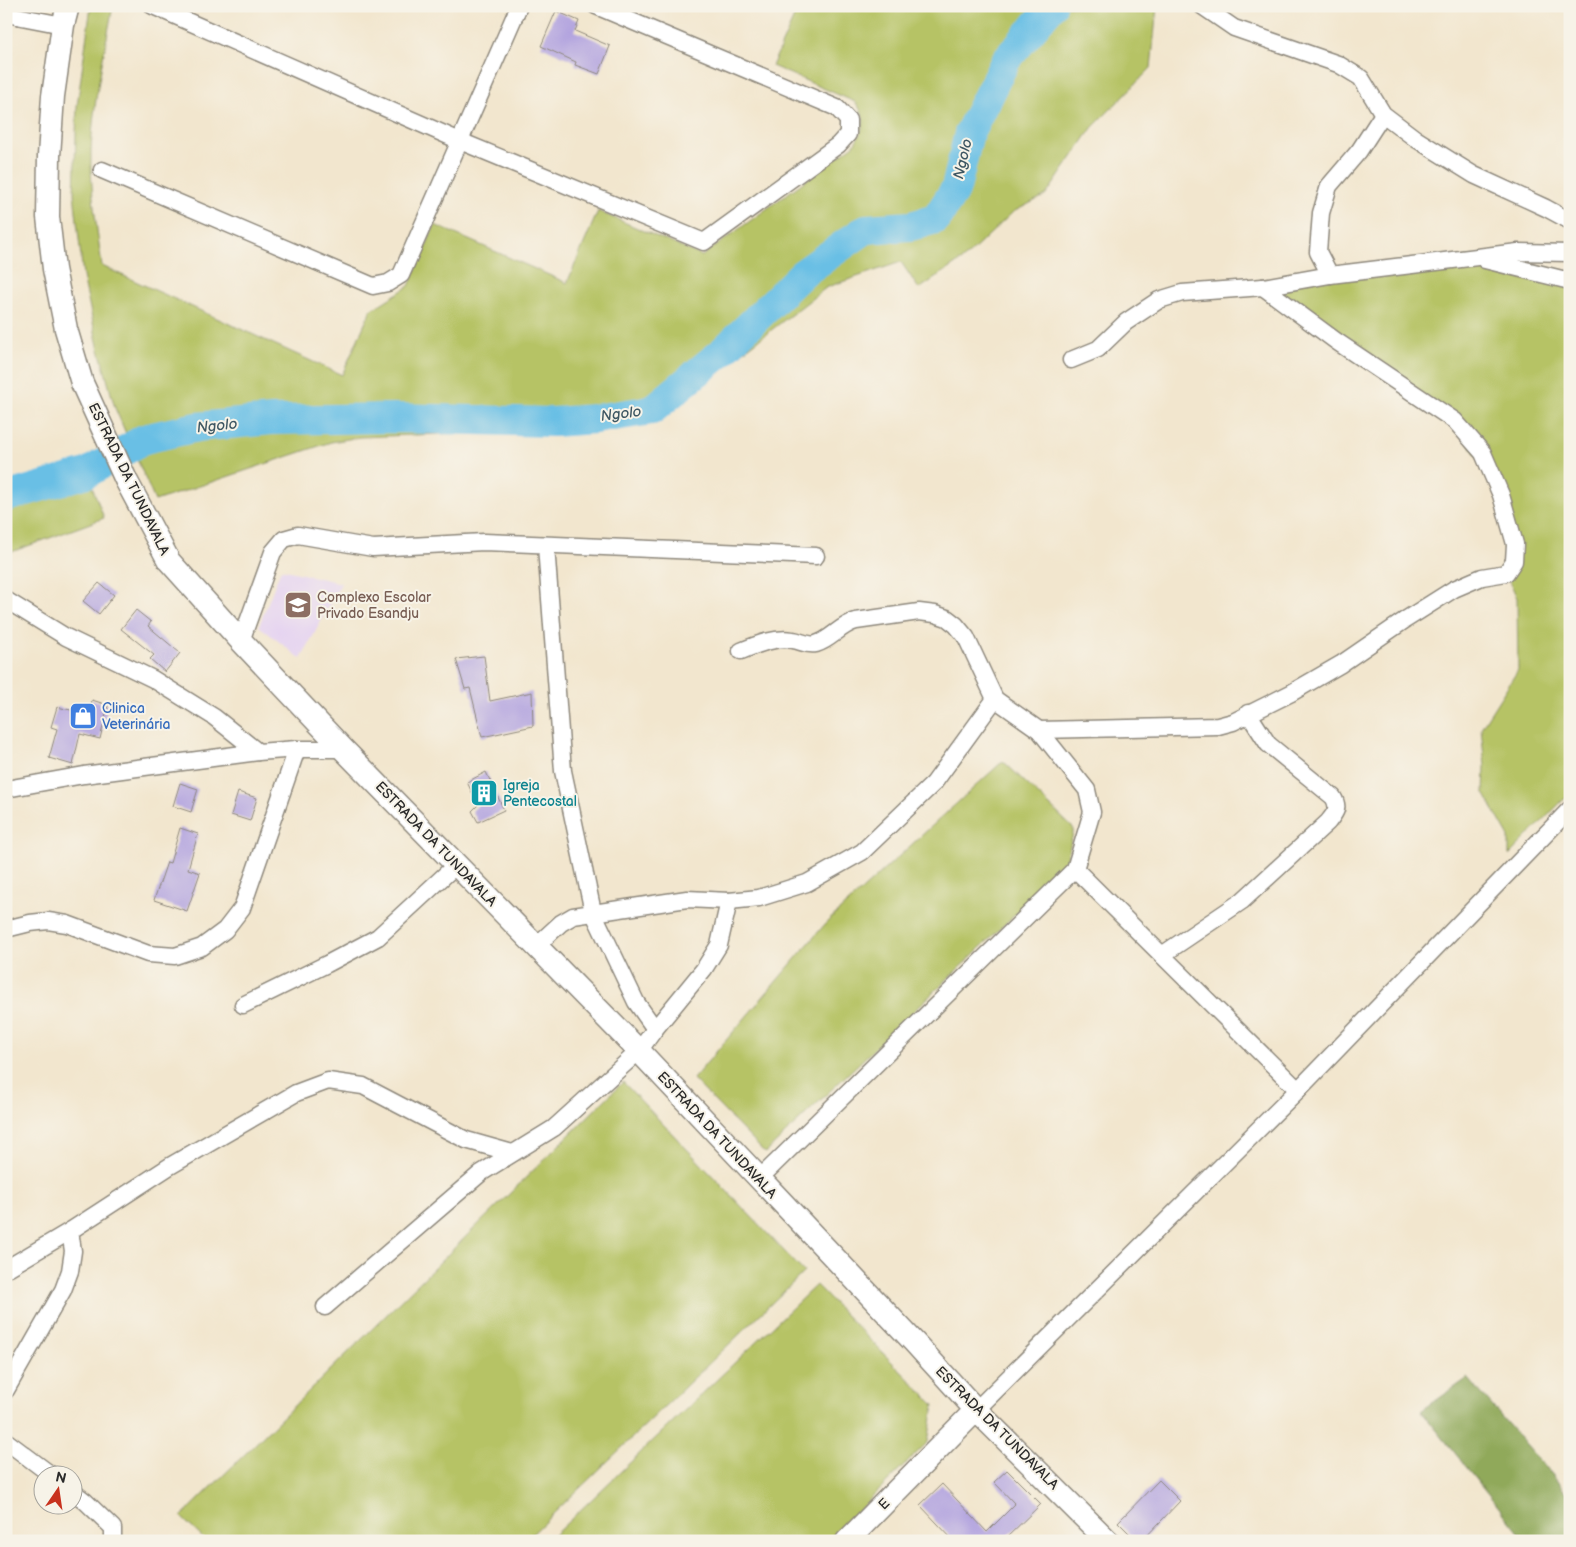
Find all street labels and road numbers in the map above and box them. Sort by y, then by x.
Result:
street label: ESTRADA DA TUNDAVALA [85,400,173,558]
street label: ESTRADA DA TUNDAVALA [372,778,500,910]
street label: ESTRADA DA TUNDAVALA [654,1068,781,1202]
street label: ESTRADA DA TUNDAVALA [932,1363,1062,1493]
street label: E [875,1495,893,1513]

